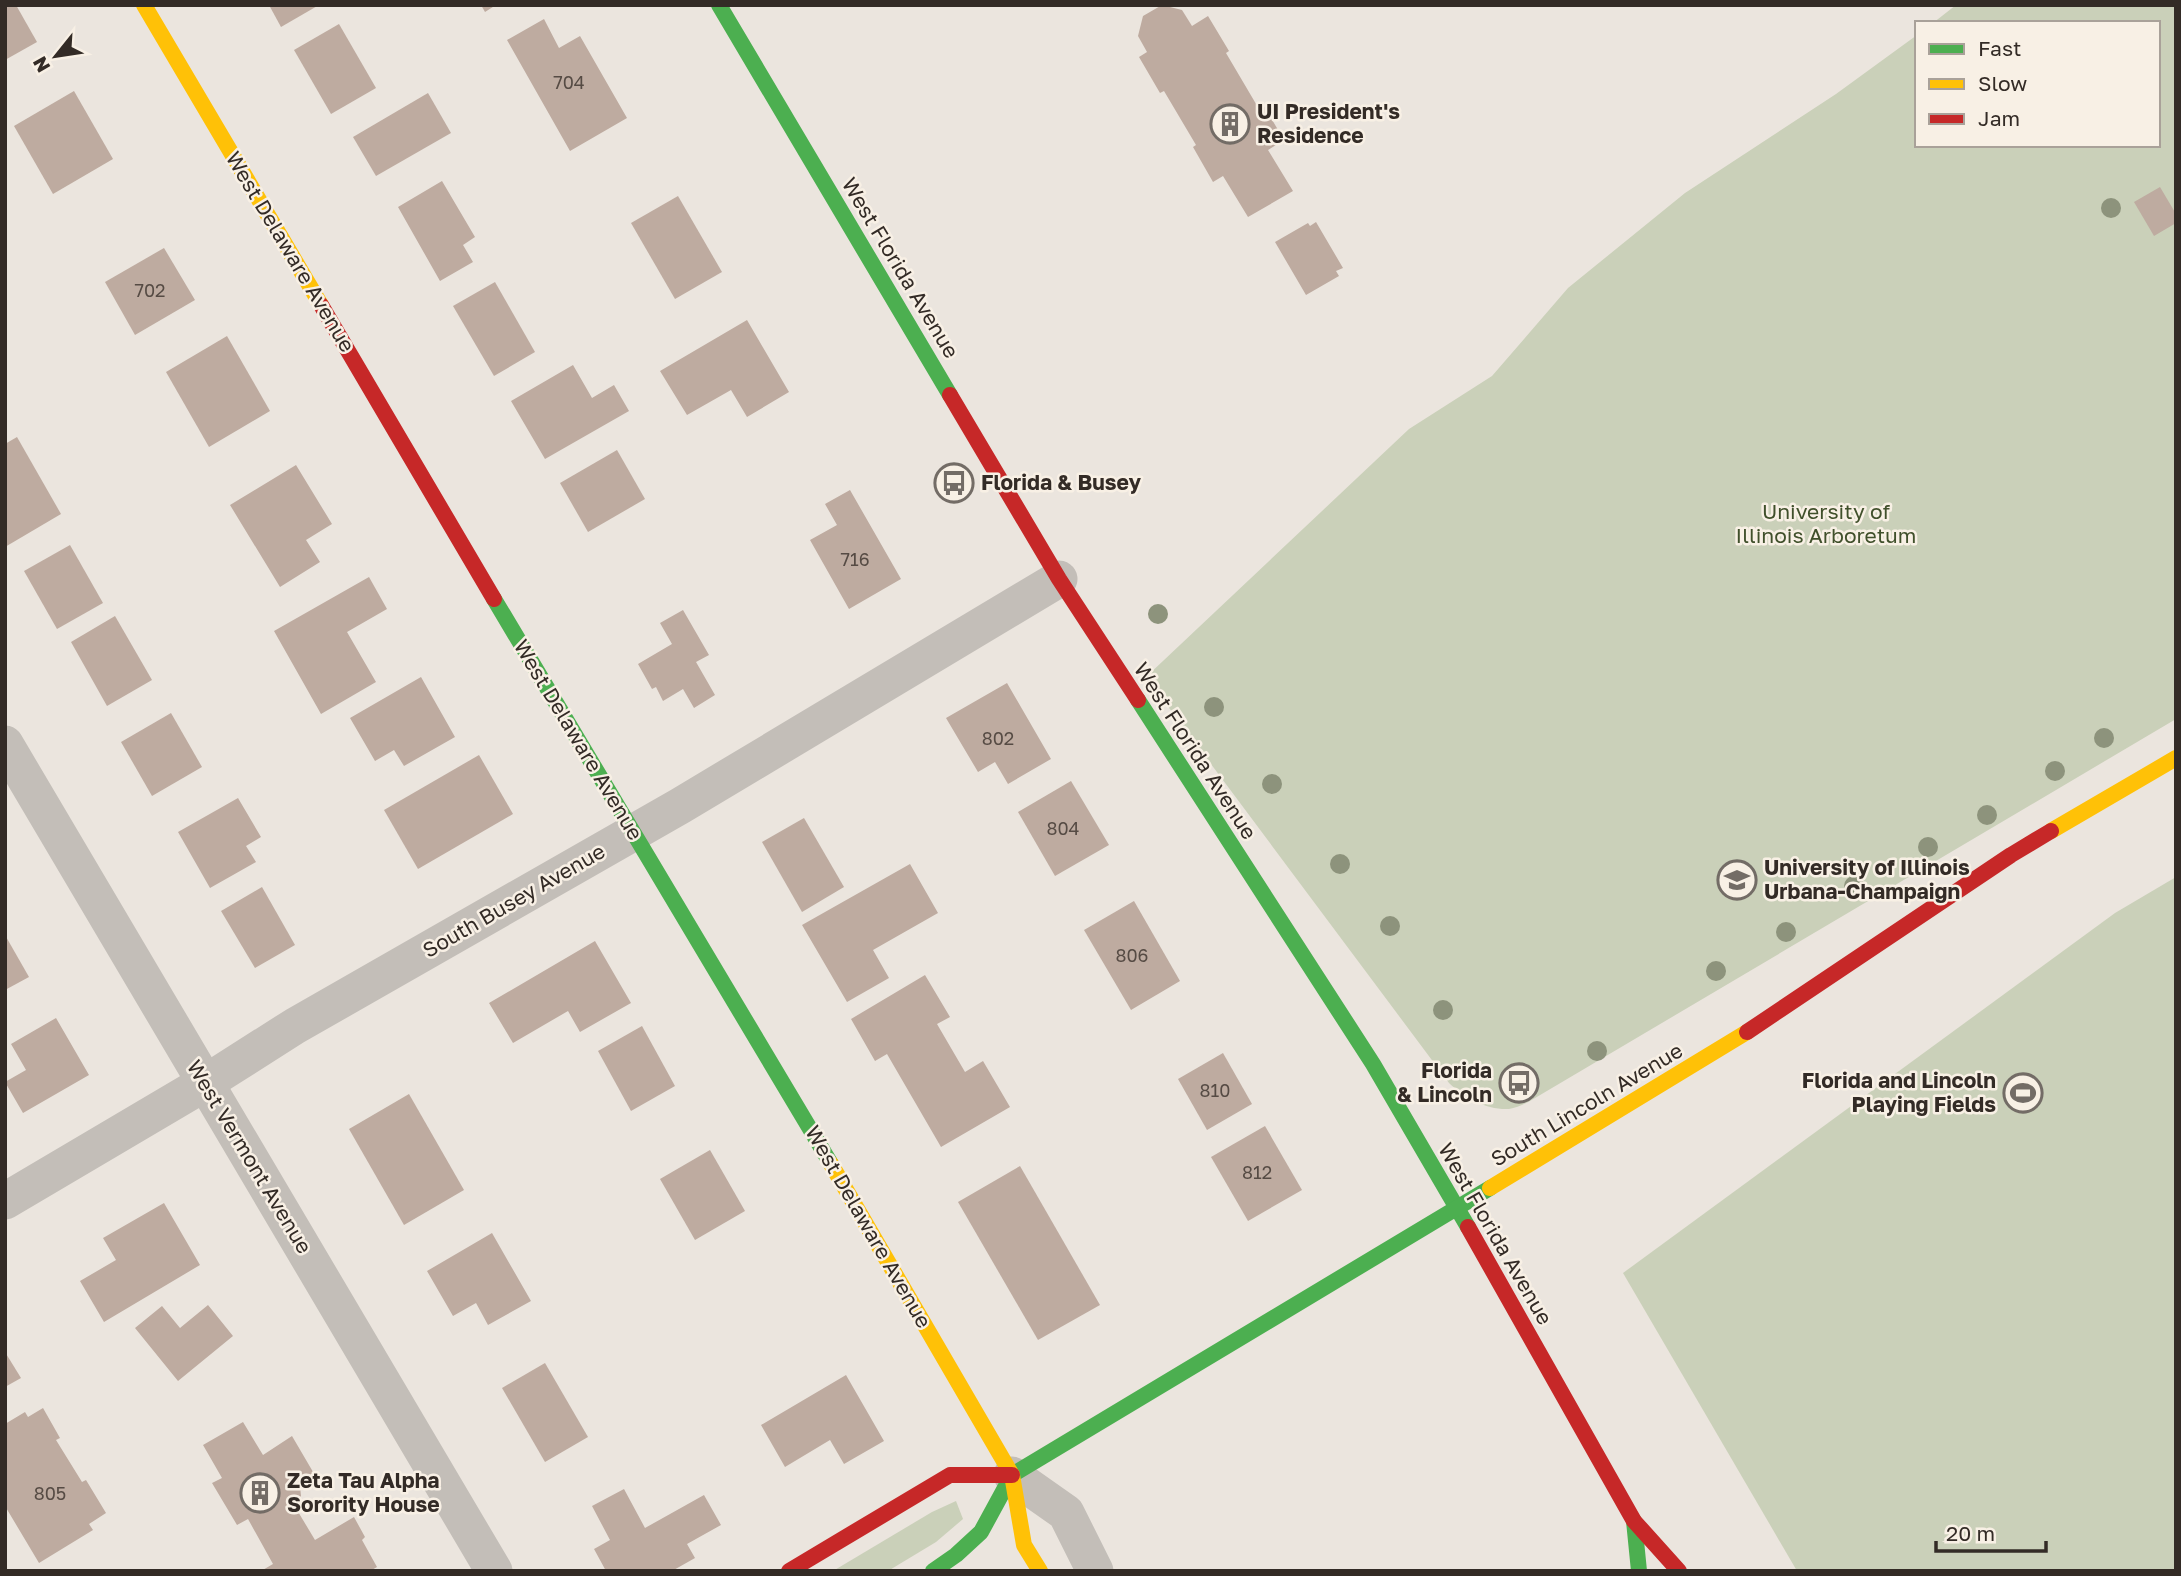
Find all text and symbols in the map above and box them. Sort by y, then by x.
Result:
north arrow [21,21,91,91]
legend [1915,21,2160,147]
text: Fast [1978,35,2021,61]
text: N [27,53,54,77]
text: Slow [1978,70,2027,96]
house number: 704 [553,71,585,93]
place label: UI President's Residence [1257,98,1400,148]
building icon: UI President's Residence [1209,103,1251,145]
text: Jam [1978,105,2020,131]
street label: West Delaware Avenue [221,146,361,357]
street label: West Florida Avenue [837,173,965,362]
house number: 702 [134,279,166,301]
bus stop icon: Florida & Busey [933,462,975,504]
place label: Florida & Busey [981,469,1142,495]
park label: University of Illinois Arboretum [1736,498,1916,548]
house number: 716 [840,548,870,570]
street label: West Delaware Avenue [509,634,649,845]
street label: West Florida Avenue [1129,657,1263,844]
house number: 802 [982,727,1014,749]
house number: 804 [1046,817,1080,839]
street label: South Busey Avenue [418,837,609,963]
place label: University of Illinois Urbana-Champaign [1764,854,1970,904]
school or university icon: University of Illinois Urbana-Champaign [1716,859,1758,901]
house number: 806 [1115,944,1149,966]
street label: South Lincoln Avenue [1486,1037,1687,1172]
street label: West Vermont Avenue [182,1055,318,1258]
place label: Florida & Lincoln [1397,1057,1492,1107]
bus stop icon: Florida & Lincoln [1498,1062,1540,1104]
place label: Florida and Lincoln Playing Fields [1802,1067,1996,1117]
sports icon: Florida and Lincoln Playing Fields [2002,1072,2044,1114]
house number: 810 [1200,1079,1230,1101]
street label: West Delaware Avenue [800,1121,938,1332]
street label: West Florida Avenue [1433,1138,1559,1329]
house number: 812 [1242,1161,1272,1183]
place label: Zeta Tau Alpha Sorority House [287,1467,440,1517]
building icon: Zeta Tau Alpha Sorority House [239,1472,281,1514]
house number: 805 [34,1482,66,1504]
scale bar [1936,1510,2046,1554]
text: 20 m [1946,1520,1995,1546]

